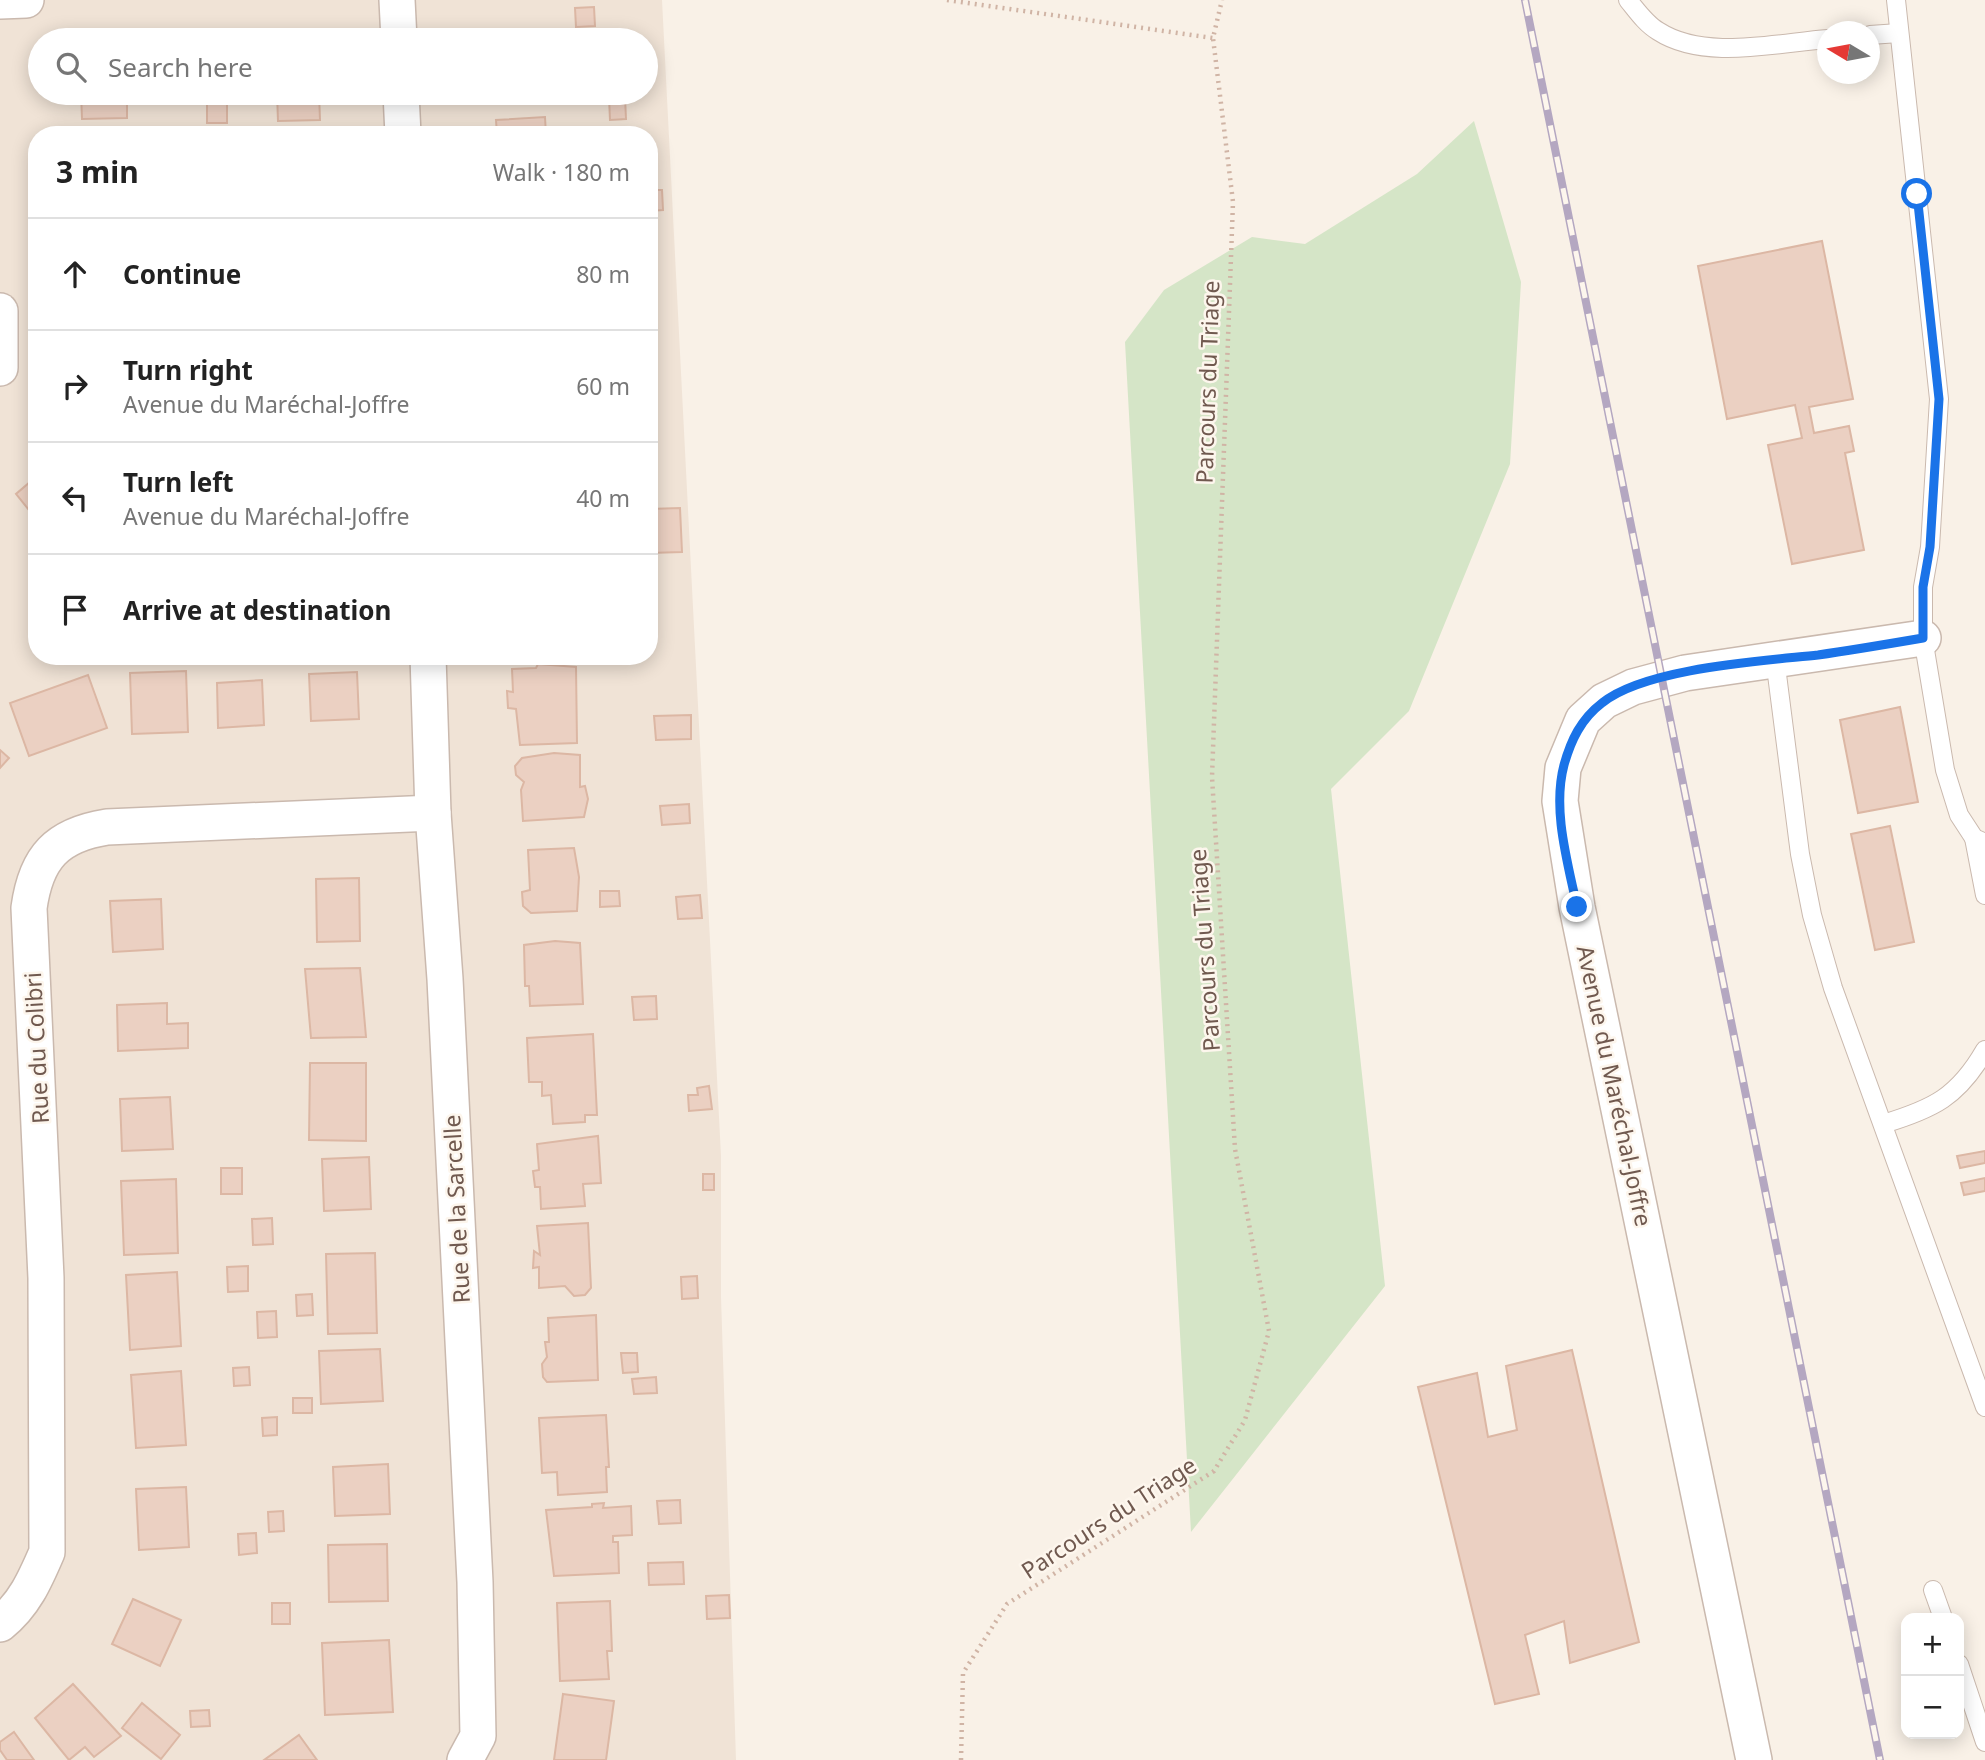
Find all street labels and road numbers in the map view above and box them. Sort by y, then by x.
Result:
street label: Parcours du Triage [1187,280,1227,484]
street label: Parcours du Triage [1181,848,1227,1052]
street label: Avenue du Maréchal-Joffre [1570,942,1660,1229]
street label: Rue du Colibri [16,971,56,1125]
street label: Rue de la Sarcelle [435,1114,477,1304]
street label: Parcours du Triage [1015,1448,1202,1586]

